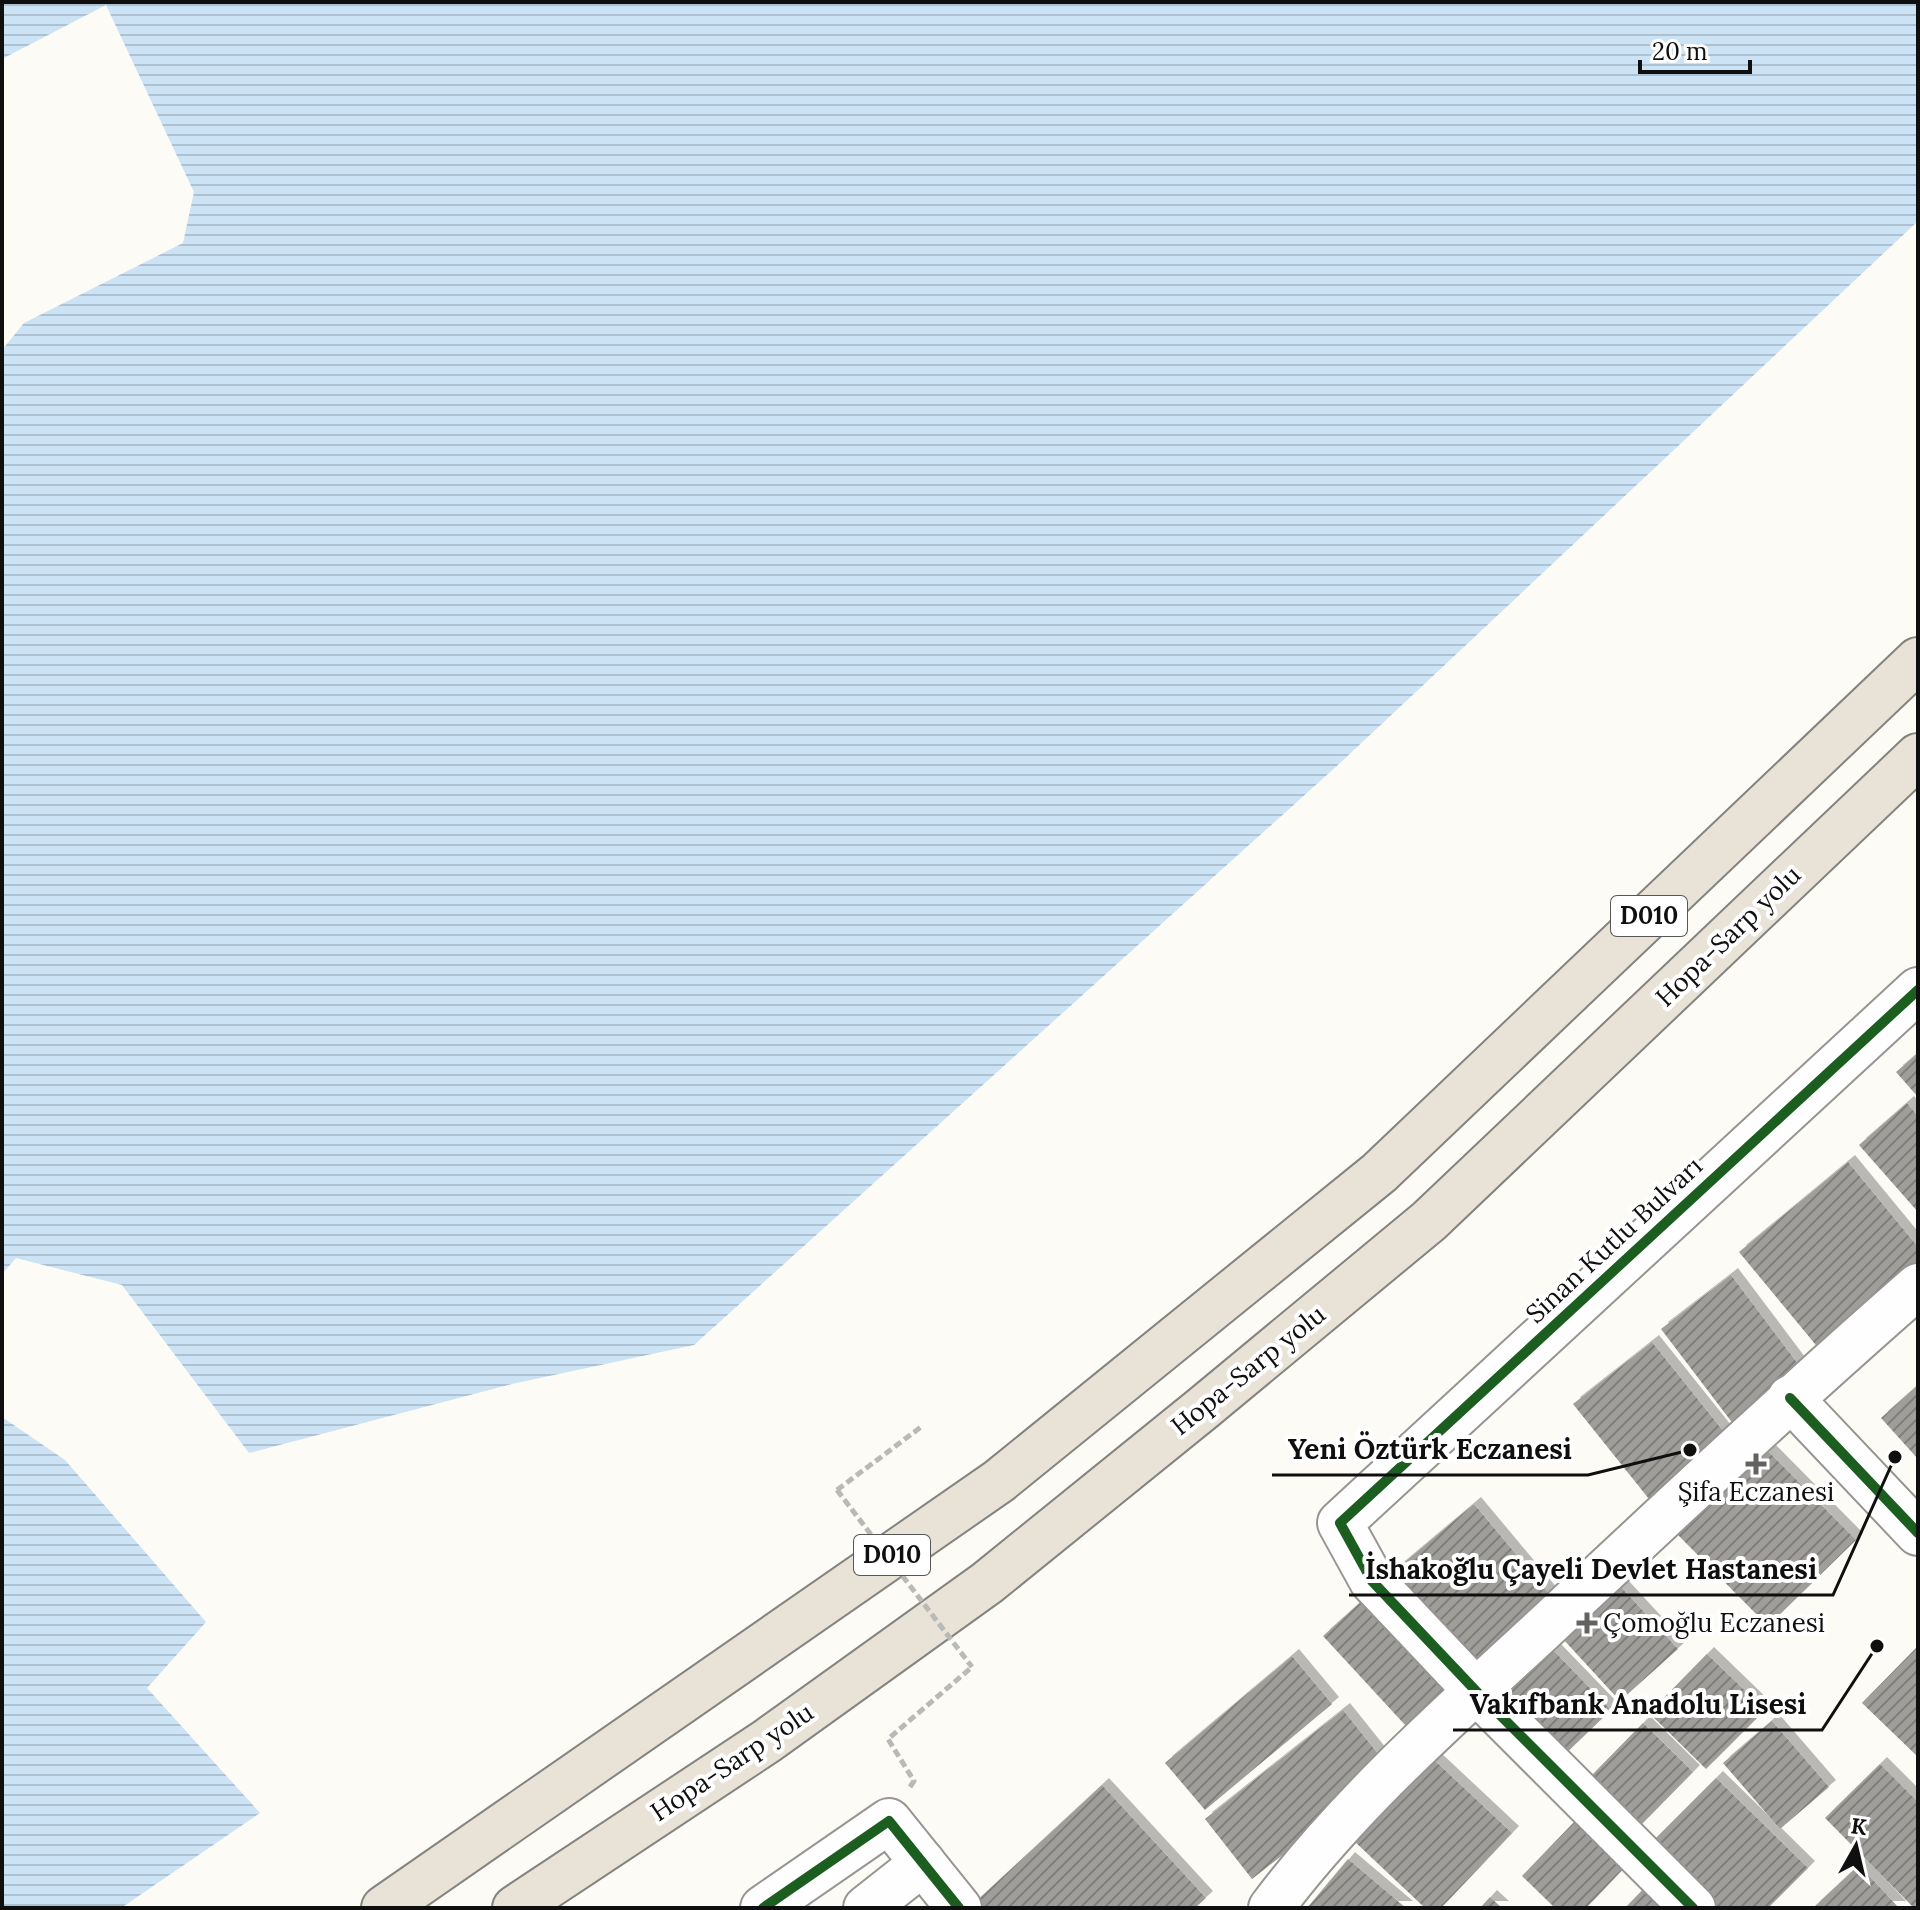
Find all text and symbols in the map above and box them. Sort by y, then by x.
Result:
scale bar [1640,24,1750,74]
text: 20 m [1652,36,1708,67]
street label: Hopa-Sarp yolu [1648,858,1807,1013]
road number: D010 [1611,896,1687,936]
street label: Sinan Kutlu Bulvarı [1518,1149,1709,1330]
street label: Hopa-Sarp yolu [1164,1297,1332,1442]
callout: Yeni Öztürk Eczanesi [1272,1423,1588,1475]
text: Yeni Öztürk Eczanesi [1288,1431,1572,1467]
marker: Şifa Eczanesi [1747,1455,1765,1473]
place label: Şifa Eczanesi [1678,1475,1834,1508]
road number: D010 [854,1535,930,1575]
callout: İshakoğlu Çayeli Devlet Hastanesi [1349,1543,1833,1595]
text: İshakoğlu Çayeli Devlet Hastanesi [1365,1551,1817,1587]
place label: Çomoğlu Eczanesi [1603,1606,1825,1639]
marker: Çomoğlu Eczanesi [1578,1614,1596,1632]
callout: Vakıfbank Anadolu Lisesi [1453,1678,1822,1730]
text: Vakıfbank Anadolu Lisesi [1470,1686,1806,1722]
street label: Hopa-Sarp yolu [644,1695,819,1828]
north arrow [1816,1806,1896,1886]
text: K [1849,1811,1869,1841]

